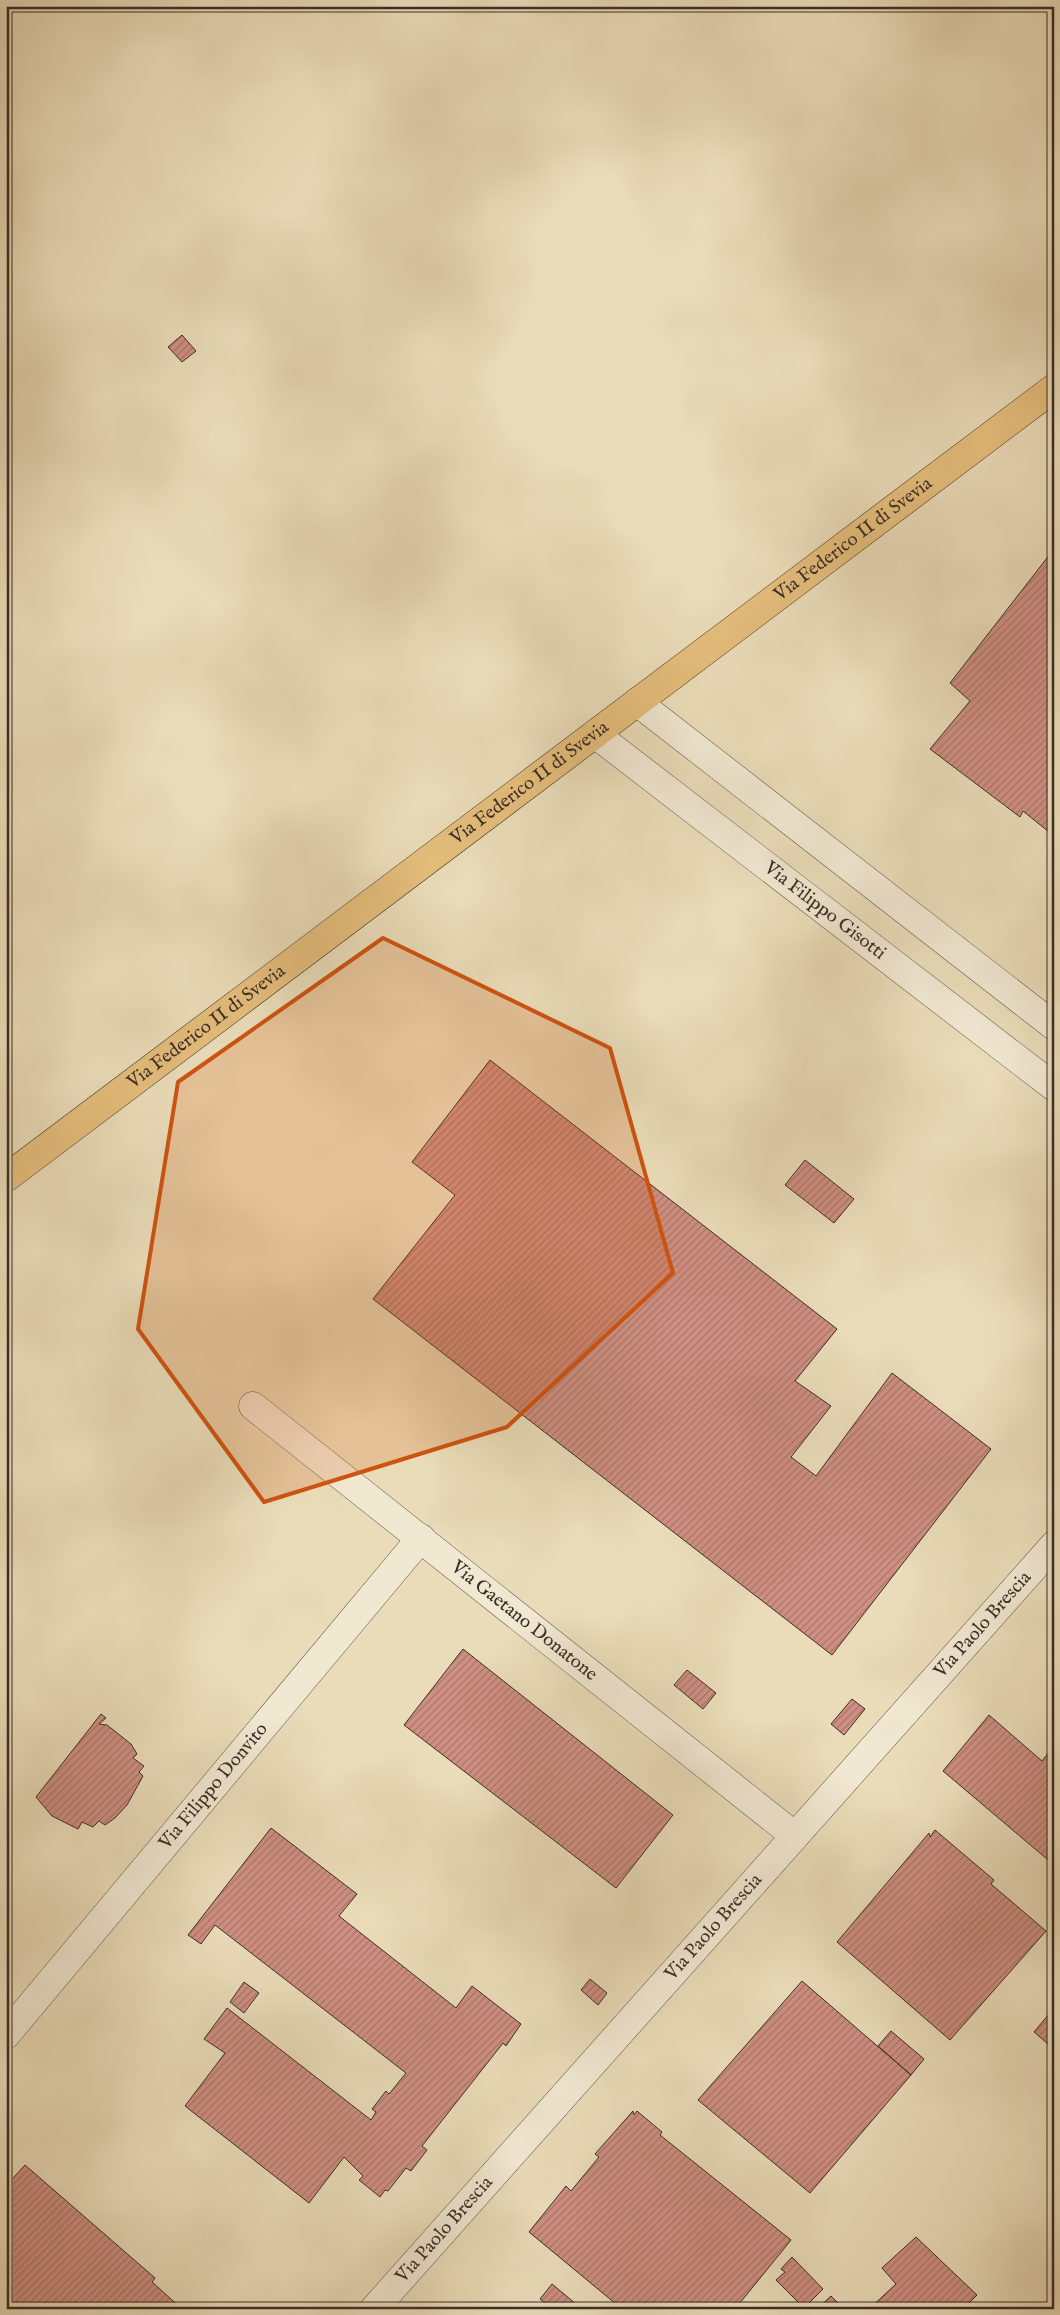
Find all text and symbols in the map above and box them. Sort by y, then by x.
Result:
street label: Via Federico II di Svevia [768,471,938,607]
street label: Via Federico II di Svevia [445,715,614,851]
street label: Via Filippo Gisotti [758,856,891,965]
street label: Via Federico II di Svevia [122,959,291,1095]
street label: Via Gaetano Donatone [445,1555,602,1687]
street label: Via Paolo Brescia [928,1566,1037,1684]
street label: Via Filippo Donvito [153,1718,273,1855]
street label: Via Paolo Brescia [659,1868,768,1986]
street label: Via Paolo Brescia [390,2171,499,2289]

